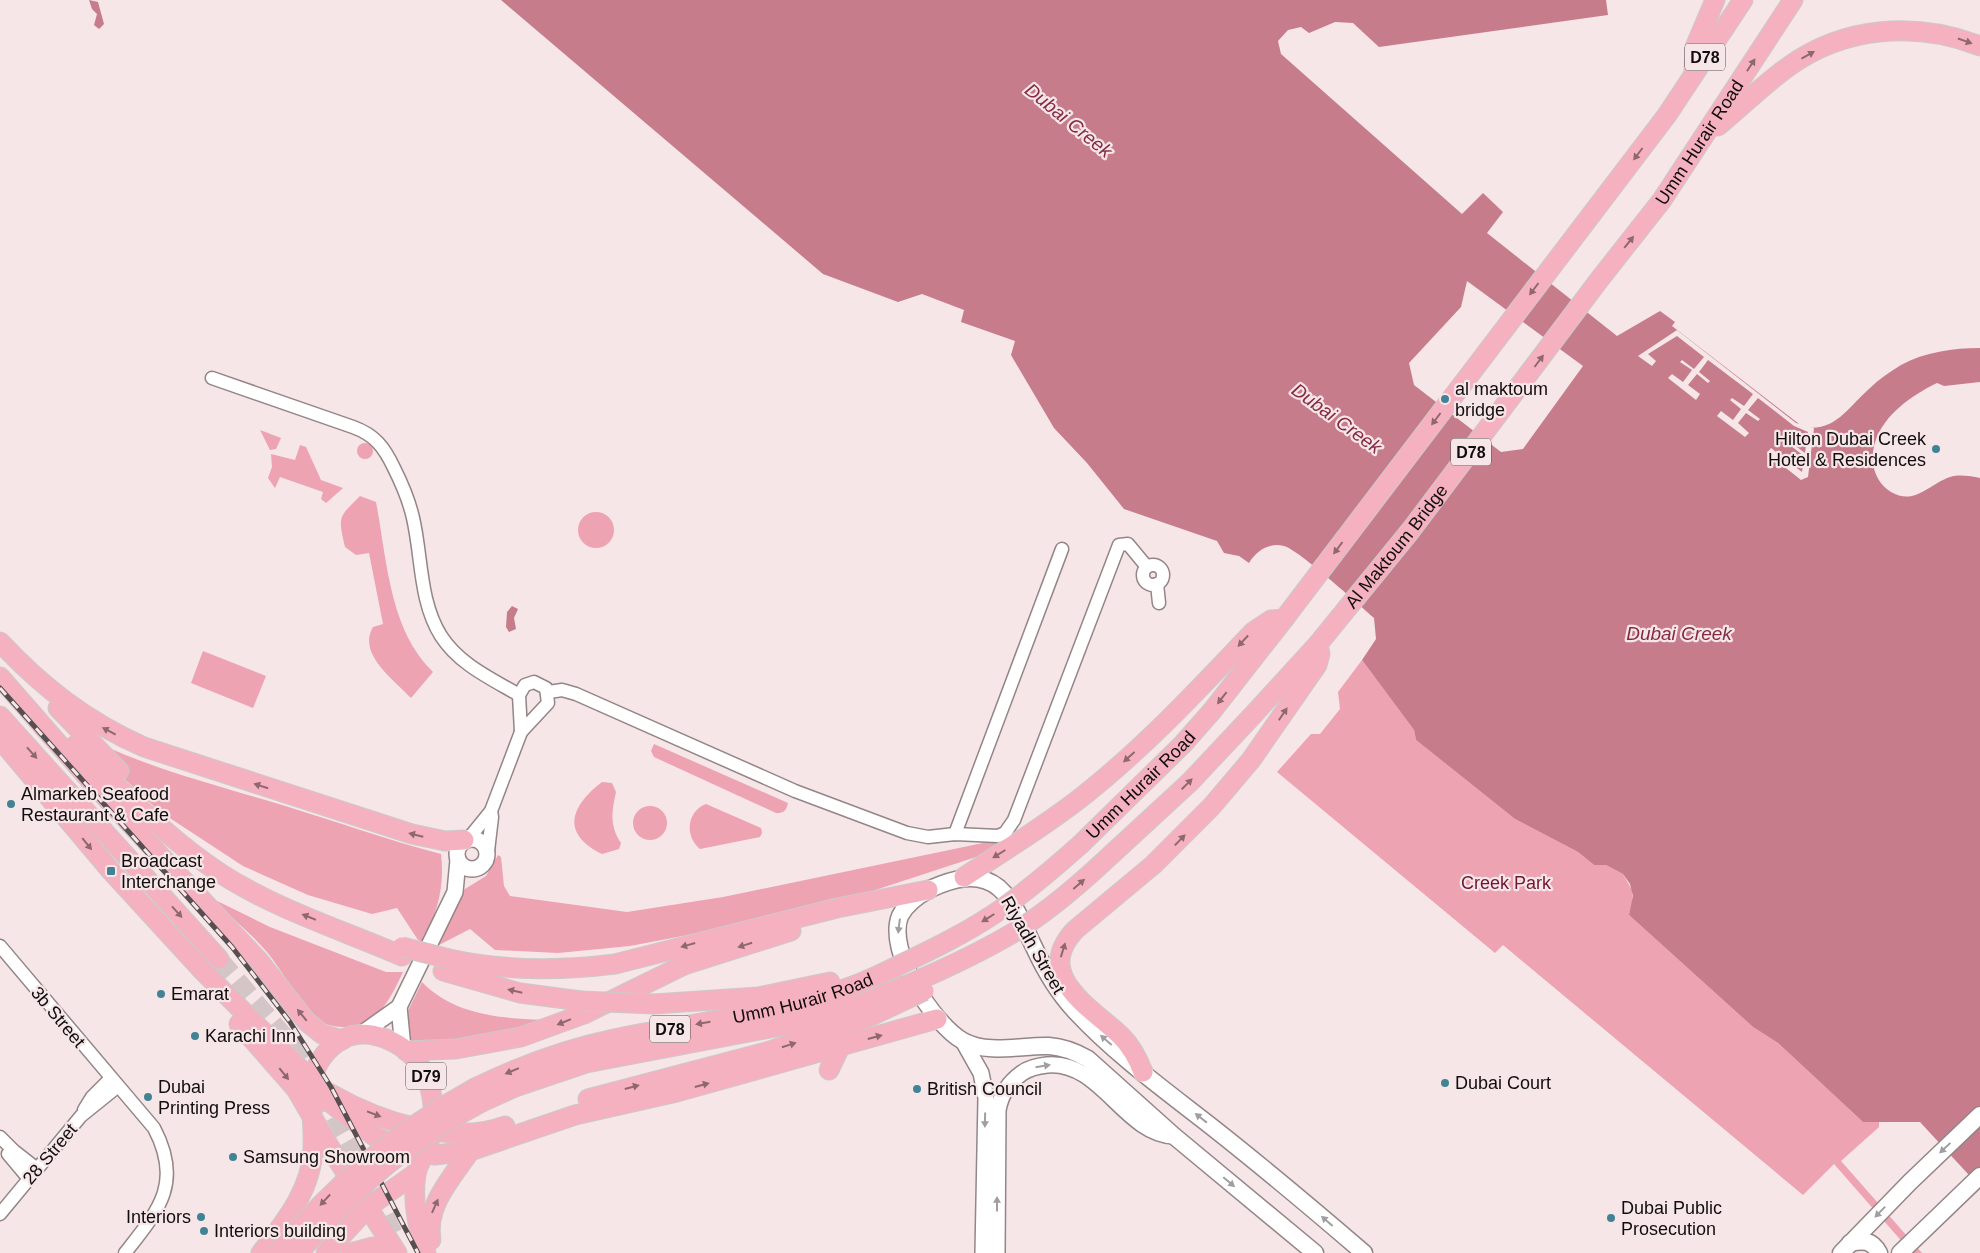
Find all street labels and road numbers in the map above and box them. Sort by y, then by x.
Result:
road number: D78 [1685,44,1725,70]
street label: Umm Hurair Road [1651,76,1748,209]
road number: D78 [1451,438,1491,466]
street label: Al Maktoum Bridge [1341,481,1452,612]
street label: Umm Hurair Road [1082,727,1200,843]
street label: Riyadh Street [997,893,1069,997]
street label: Umm Hurair Road [731,969,876,1027]
street label: 3b Street [27,983,89,1051]
road number: D78 [650,1016,690,1042]
road number: D79 [406,1062,446,1090]
street label: 28 Street [19,1120,81,1188]

